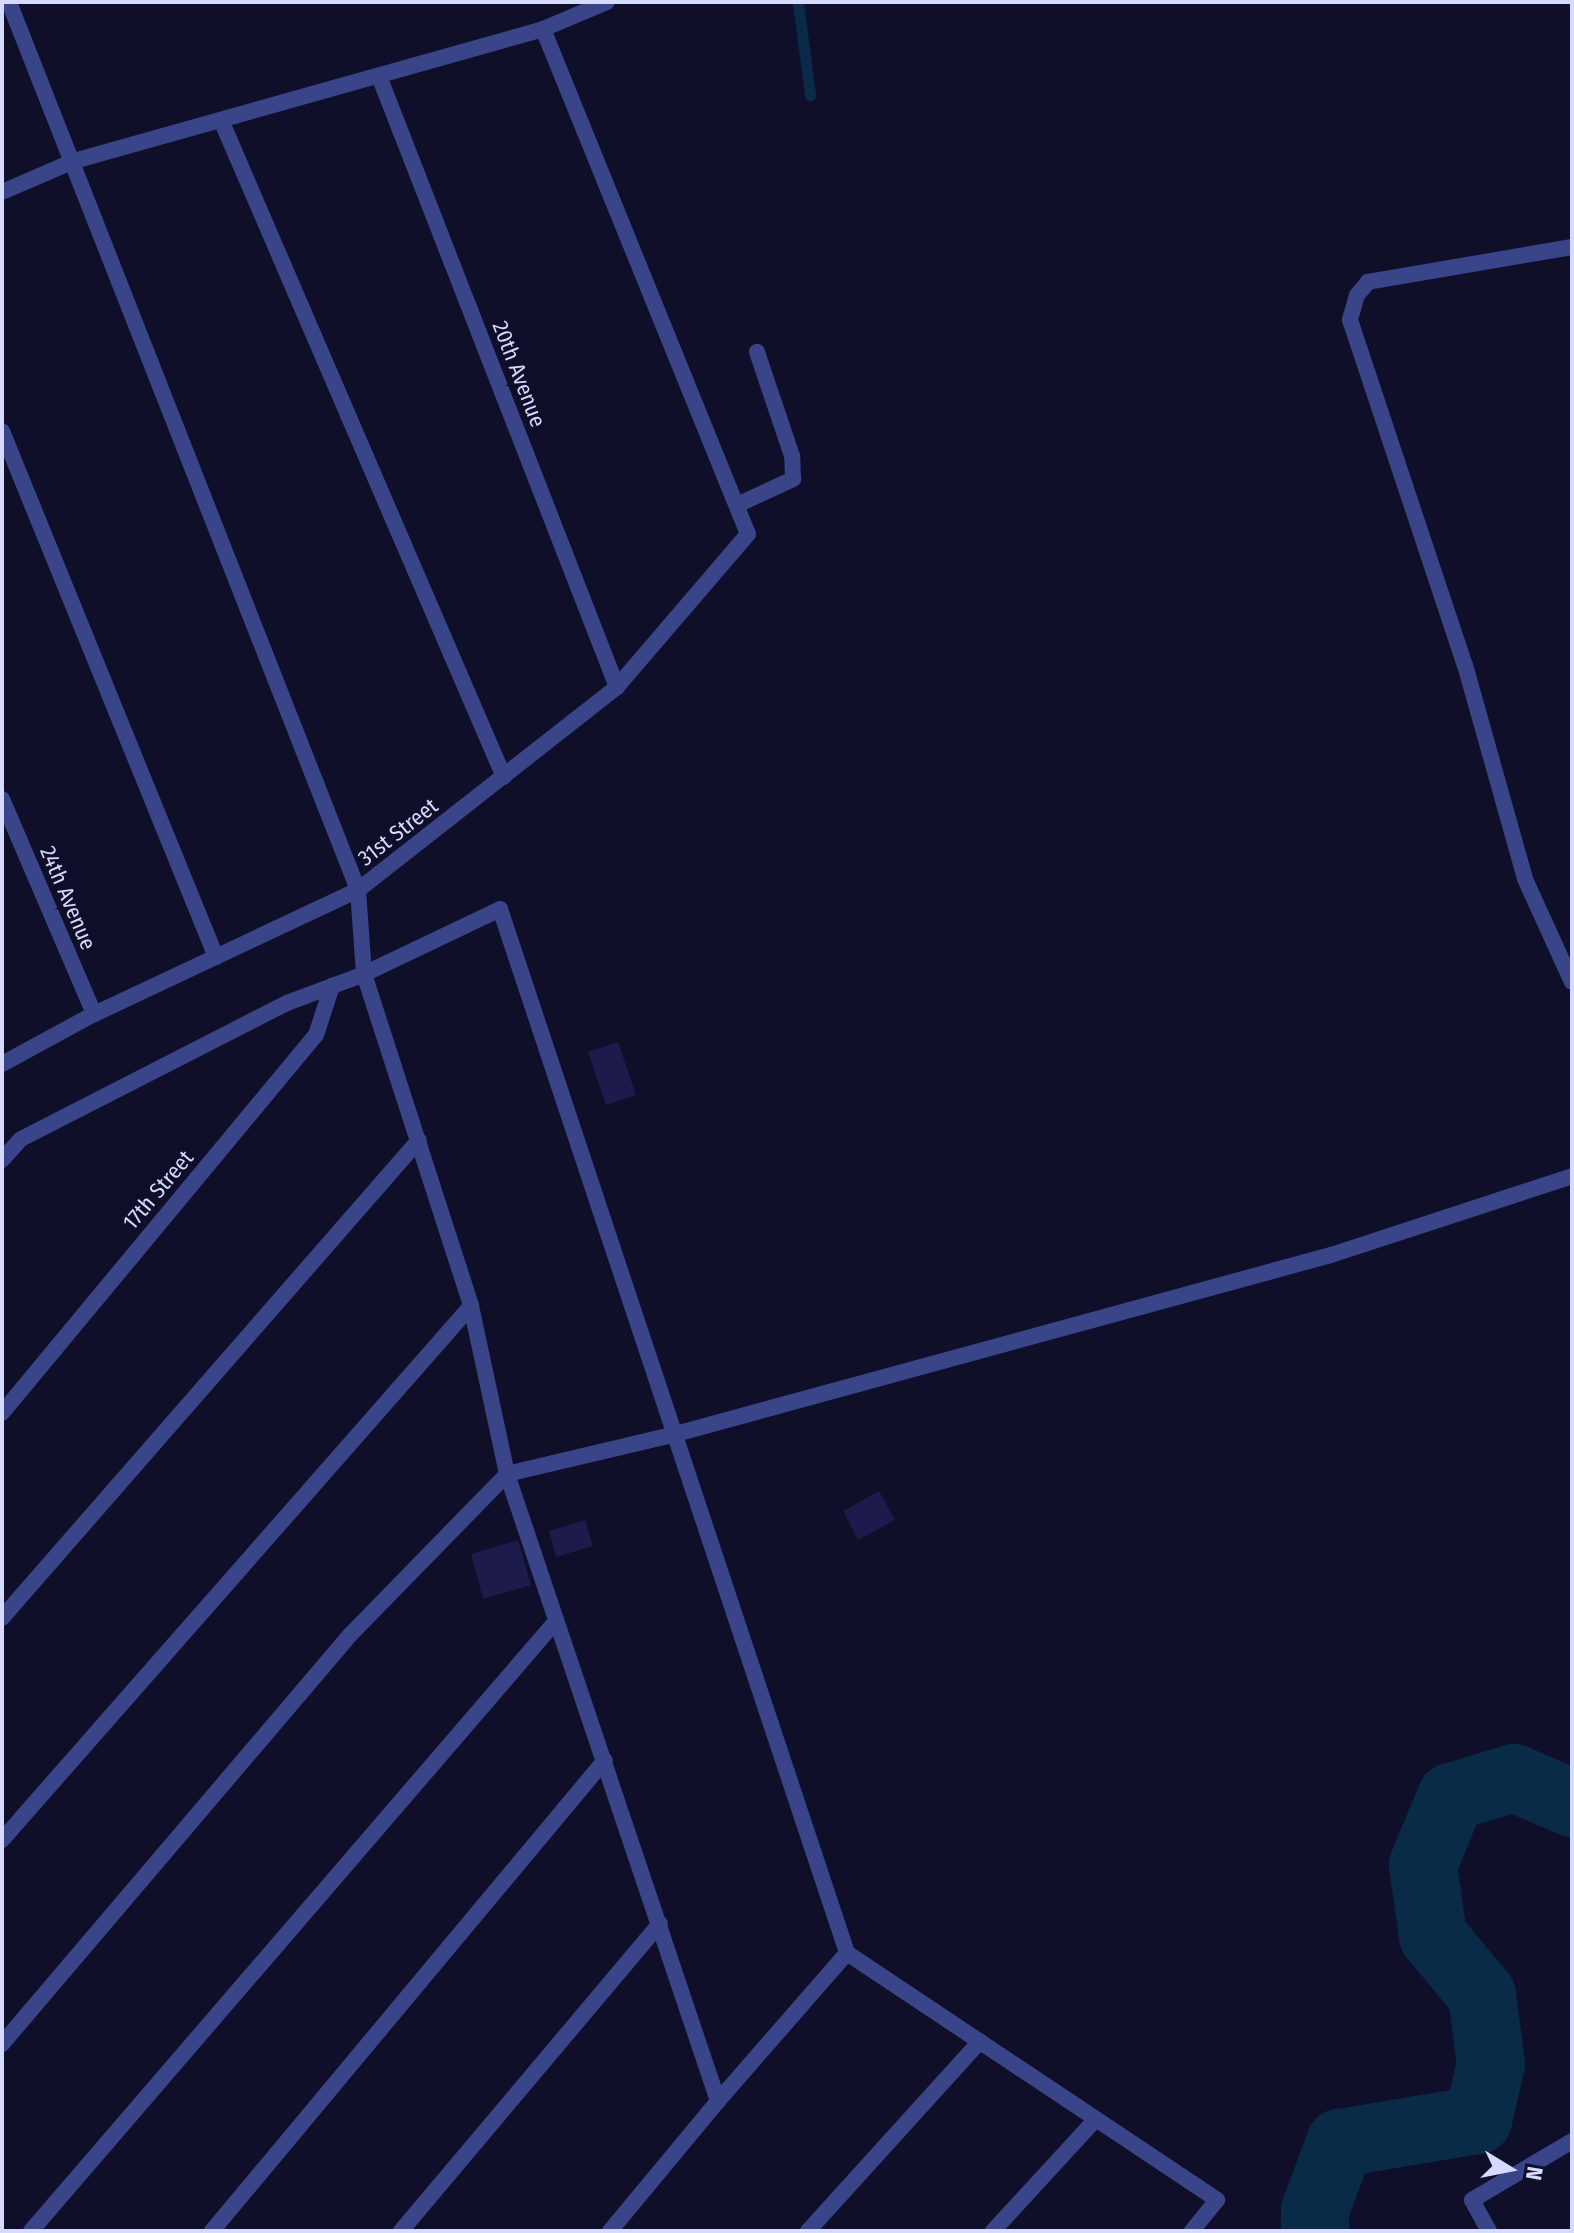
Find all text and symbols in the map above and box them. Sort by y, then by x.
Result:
street label: 20th Avenue [487,317,551,431]
street label: 31st Street [353,793,443,871]
street label: 24th Avenue [34,842,102,954]
street label: 17th Street [117,1145,199,1235]
north arrow [1470,2129,1550,2209]
text: N [1520,2164,1549,2182]

